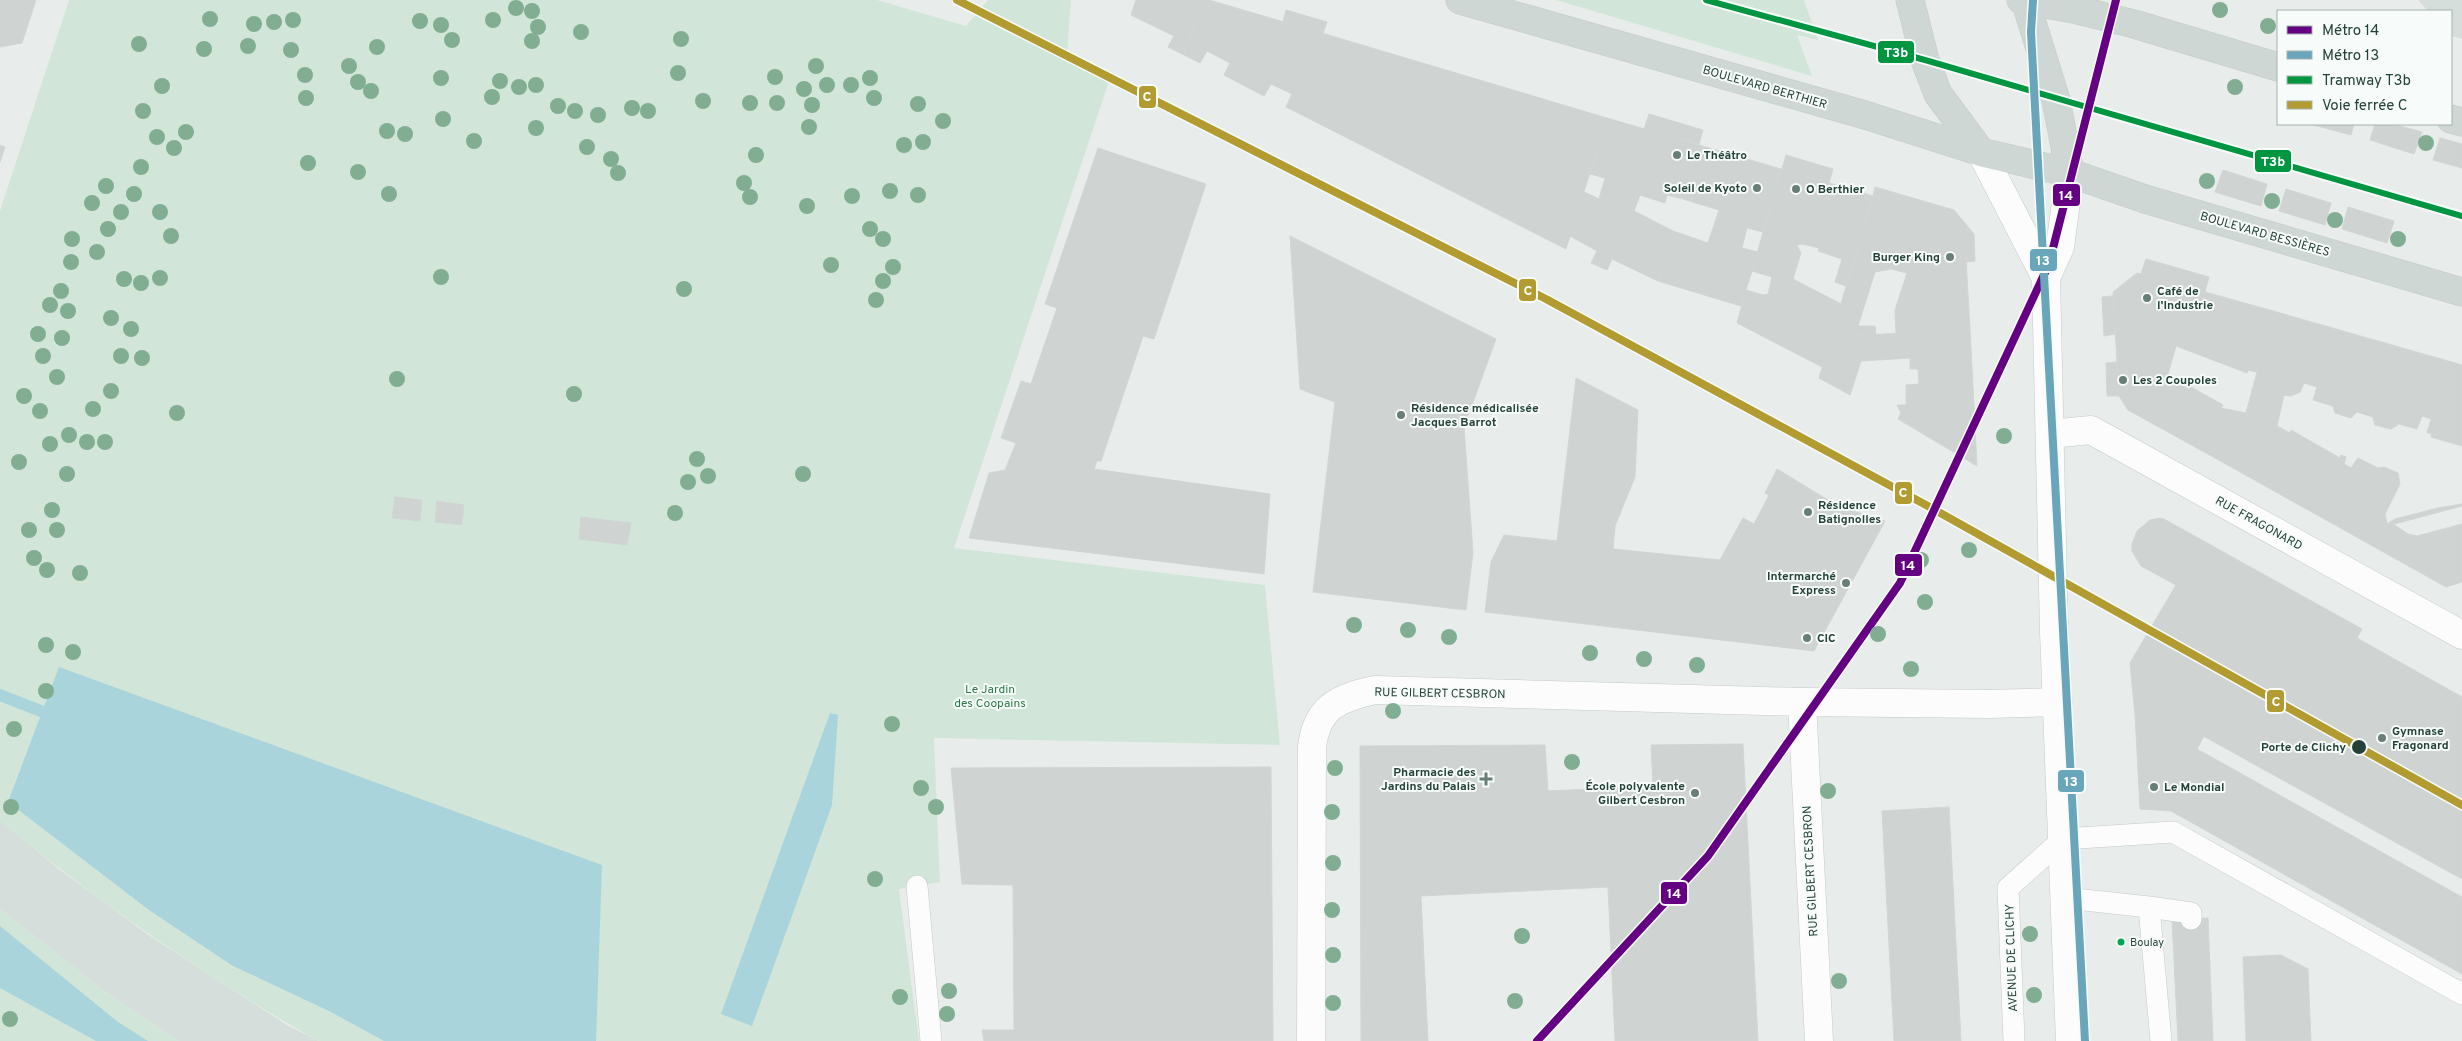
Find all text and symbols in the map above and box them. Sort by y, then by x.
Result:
legend [2277,10,2452,125]
text: Métro 14 [2322,22,2379,41]
line badge: T3b [1877,40,1915,64]
text: T3b [1884,45,1908,62]
text: Métro 13 [2322,47,2379,66]
street label: BOULEVARD BERTHIER [1701,63,1829,113]
text: Tramway T3b [2322,72,2411,91]
line badge: C [1138,85,1157,109]
text: C [1143,89,1152,106]
text: Voie ferrée C [2322,97,2408,116]
place label: Le Théâtro [1687,148,1747,164]
marker: Le Théâtro [1671,149,1683,161]
line badge: T3b [2254,149,2292,173]
text: T3b [2261,154,2285,171]
place label: Soleil de Kyoto [1664,181,1747,197]
marker: Soleil de Kyoto [1751,182,1763,194]
place label: O Berthier [1806,182,1865,198]
marker: O Berthier [1790,183,1802,195]
line badge: 14 [2052,183,2081,207]
text: 14 [2059,188,2073,205]
street label: BOULEVARD BESSIÈRES [2198,209,2331,261]
line badge: 13 [2029,248,2058,272]
place label: Burger King [1872,250,1940,266]
marker: Burger King [1944,251,1956,263]
text: 13 [2036,253,2050,270]
line badge: C [1518,278,1537,302]
text: C [1524,283,1533,300]
place label: Café de l'Industrie [2157,284,2213,314]
marker: Café de l'Industrie [2141,292,2153,304]
place label: Les 2 Coupoles [2133,373,2217,389]
marker: Les 2 Coupoles [2117,374,2129,386]
place label: Résidence médicalisée Jacques Barrot [1411,401,1539,431]
marker: Résidence médicalisée Jacques Barrot [1395,409,1407,421]
line badge: C [1894,481,1913,505]
text: C [1899,485,1908,502]
street label: RUE FRAGONARD [2212,493,2305,554]
place label: Résidence Batignolles [1818,498,1881,528]
marker: Résidence Batignolles [1802,506,1814,518]
line badge: 14 [1894,553,1923,577]
text: 14 [1901,558,1915,575]
place label: Intermarché Express [1767,569,1836,599]
marker: Intermarché Express [1840,577,1852,589]
place label: CIC [1817,631,1836,647]
marker: CIC [1801,632,1813,644]
park label: Le Jardin des Coopains [954,682,1026,712]
street label: RUE GILBERT CESBRON [1374,685,1506,703]
line badge: C [2266,689,2285,713]
text: C [2272,694,2281,711]
place label: Gymnase Fragonard [2392,724,2449,754]
marker: Gymnase Fragonard [2376,732,2388,744]
marker: Porte de Clichy [2350,738,2368,756]
place label: Porte de Clichy [2261,740,2346,756]
place label: Pharmacie des Jardins du Palais [1381,765,1476,795]
line badge: 13 [2057,769,2085,793]
marker: Pharmacie des Jardins du Palais [1480,773,1492,785]
text: 13 [2064,774,2078,791]
place label: École polyvalente Gilbert Cesbron [1586,779,1685,809]
place label: Le Mondial [2164,780,2225,796]
marker: Le Mondial [2148,781,2160,793]
marker: École polyvalente Gilbert Cesbron [1689,787,1701,799]
street label: RUE GILBERT CESBRON [1800,805,1822,937]
line badge: 14 [1660,881,1688,905]
text: 14 [1667,886,1681,903]
street label: AVENUE DE CLICHY [2002,903,2022,1012]
place label: Boulay [2130,936,2164,950]
marker: Boulay [2116,937,2126,947]

